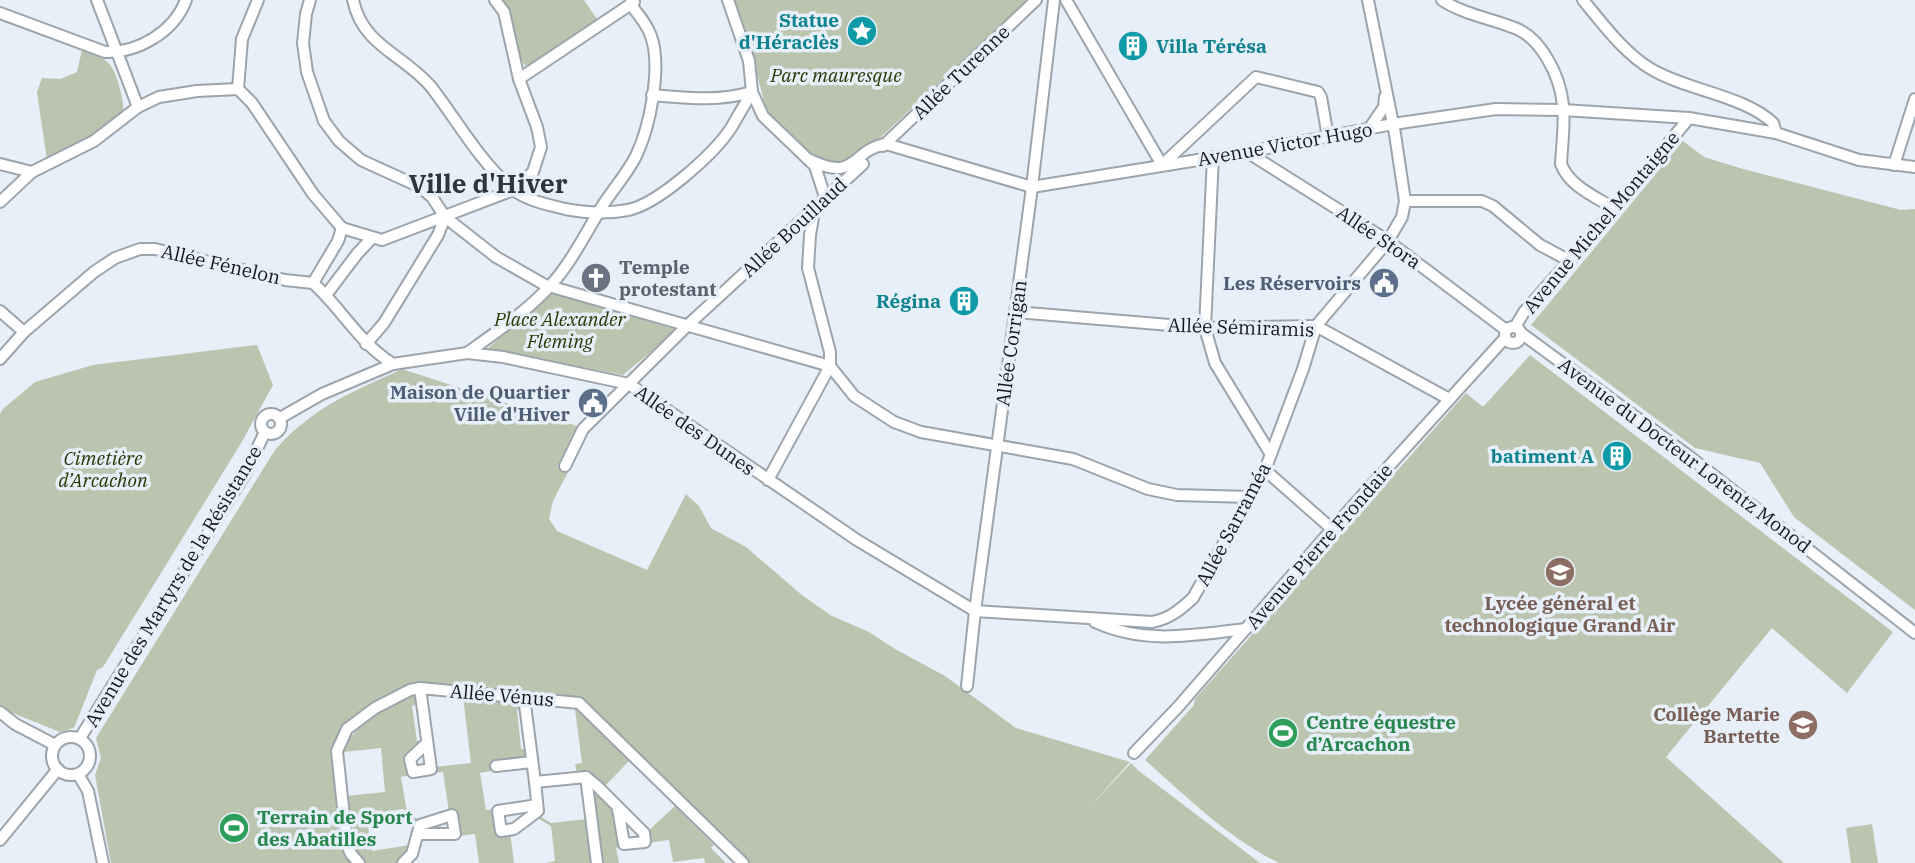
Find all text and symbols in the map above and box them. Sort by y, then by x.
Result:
place label: Statue d'Héraclès [739,8,839,54]
place icon: Statue d'Héraclès [845,14,879,48]
street label: Allée Turenne [907,20,1015,124]
building icon: Villa Térésa [1116,29,1150,63]
place label: Villa Térésa [1156,34,1267,58]
park label: Parc mauresque [769,63,902,87]
street label: Avenue Victor Hugo [1196,117,1374,171]
street label: Avenue Michel Montaigne [1518,126,1684,318]
district label: Ville d'Hiver [409,166,568,200]
street label: Allée Bouillaud [736,172,852,282]
street label: Allée Stora [1332,200,1426,274]
street label: Allée Fénelon [159,239,283,289]
place label: Temple protestant [619,255,716,301]
church icon: Temple protestant [579,261,613,295]
public building icon: Les Réservoirs [1367,266,1401,300]
place label: Les Réservoirs [1223,271,1361,295]
street label: Allée Corrigan [990,278,1032,408]
building icon: Régina [947,284,981,318]
place label: Régina [876,289,941,313]
park label: Place Alexander Fleming [493,307,626,353]
street label: Allée Sémiramis [1167,312,1315,342]
street label: Avenue du Docteur Lorentz Monod [1554,352,1816,558]
place label: Maison de Quartier Ville d'Hiver [390,380,571,426]
street label: Allée des Dunes [630,380,760,480]
public building icon: Maison de Quartier Ville d'Hiver [576,386,610,420]
building icon: batiment A [1600,439,1634,473]
street label: Avenue des Martyrs de la Résistance [79,441,267,731]
place label: batiment A [1491,444,1595,468]
park label: Cimetière d’Arcachon [58,446,148,492]
street label: Allée Sarraméa [1190,458,1276,590]
street label: Avenue Pierre Frondaie [1241,458,1397,634]
school or university icon: Lycée général et technologique Grand Air [1543,555,1577,589]
place label: Lycée général et technologique Grand Air [1445,591,1676,637]
street label: Allée Vénus [449,679,555,711]
place label: Collège Marie Bartette [1653,702,1780,748]
school or university icon: Collège Marie Bartette [1786,708,1820,742]
place label: Centre équestre d’Arcachon [1306,710,1456,756]
sports icon: Centre équestre d’Arcachon [1266,716,1300,750]
place label: Terrain de Sport des Abatilles [257,805,412,851]
sports icon: Terrain de Sport des Abatilles [217,811,251,845]

